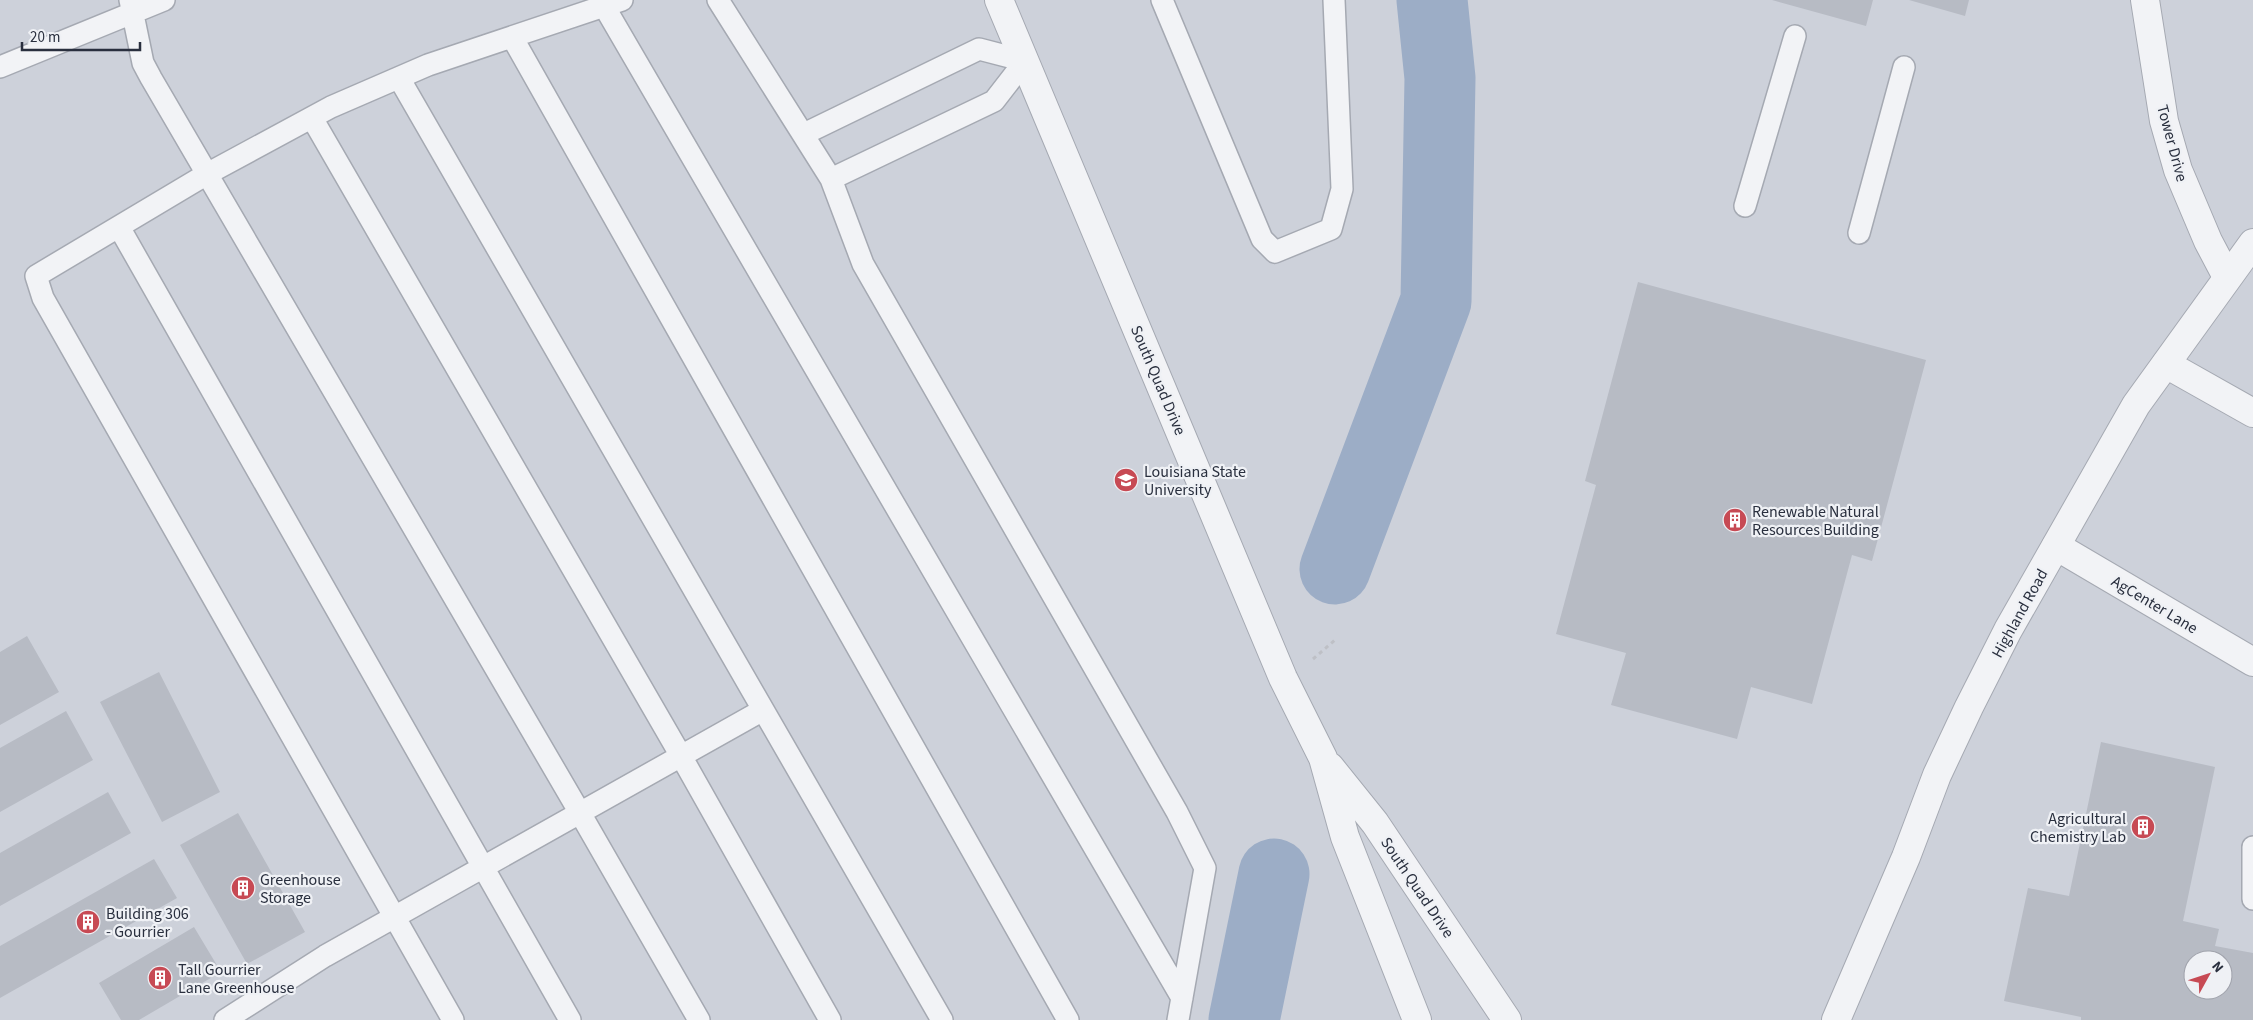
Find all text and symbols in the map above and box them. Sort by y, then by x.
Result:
scale bar [22,20,140,52]
text: 20 m [30,27,60,48]
street label: Tower Drive [2151,102,2193,184]
street label: South Quad Drive [1125,322,1191,439]
place label: Louisiana State University [1144,461,1246,501]
school or university icon: Louisiana State University [1113,467,1139,493]
place label: Renewable Natural Resources Building [1752,501,1879,541]
building icon: Renewable Natural Resources Building [1722,507,1748,533]
street label: Highland Road [1986,565,2053,662]
street label: AgCenter Lane [2107,570,2202,639]
place label: Agricultural Chemistry Lab [2030,808,2126,848]
building icon: Agricultural Chemistry Lab [2130,814,2156,840]
street label: South Quad Drive [1375,833,1459,942]
place label: Greenhouse Storage [260,869,341,909]
building icon: Greenhouse Storage [230,875,256,901]
place label: Building 306 - Gourrier [106,903,189,943]
building icon: Building 306 - Gourrier [75,909,101,935]
north arrow [2183,950,2233,1000]
text: N [2207,957,2228,977]
place label: Tall Gourrier Lane Greenhouse [178,959,294,999]
building icon: Tall Gourrier Lane Greenhouse [147,965,173,991]

